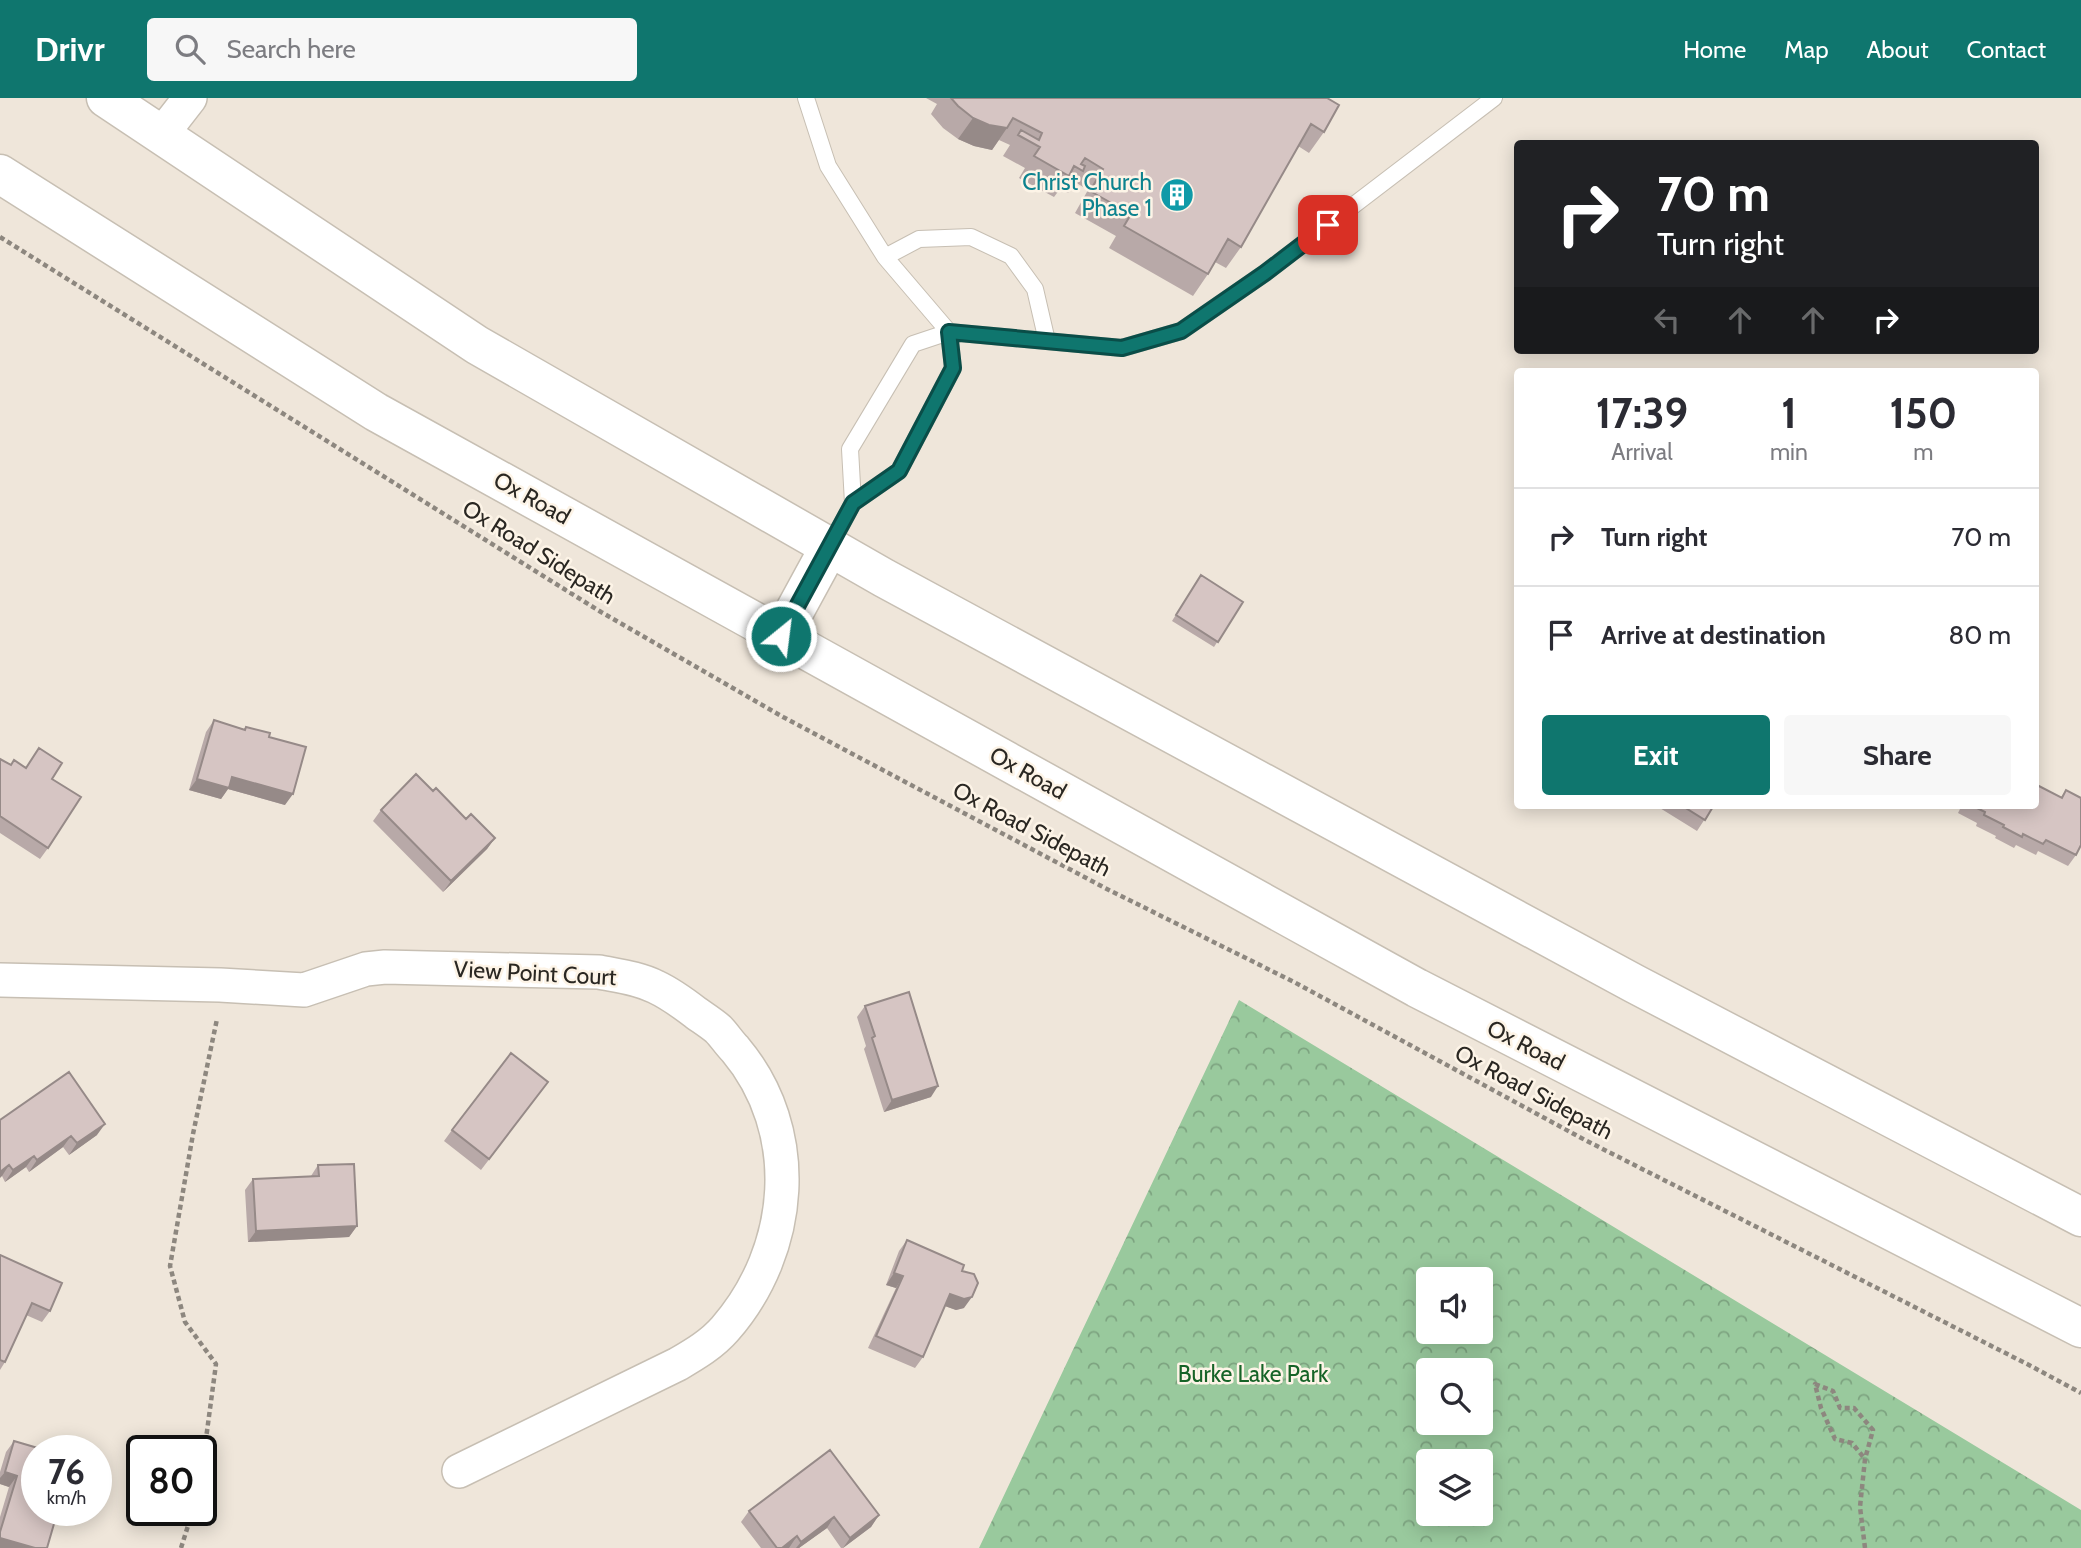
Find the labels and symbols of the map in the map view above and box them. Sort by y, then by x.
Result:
place label: Christ Church Phase 1 [1022,168,1152,222]
building icon: Christ Church Phase 1 [1158,176,1196,214]
pin [1298,195,1358,255]
street label: Ox Road [489,466,575,530]
street label: Ox Road Sidepath [457,494,621,610]
position arrow [744,599,818,673]
street label: Ox Road [985,741,1071,805]
street label: Ox Road Sidepath [948,776,1116,882]
street label: View Point Court [453,955,617,991]
street label: Ox Road [1482,1014,1570,1076]
street label: Ox Road Sidepath [1450,1039,1618,1145]
park label: Burke Lake Park [1178,1360,1329,1388]
speed limit sign: 80 [126,1435,217,1526]

